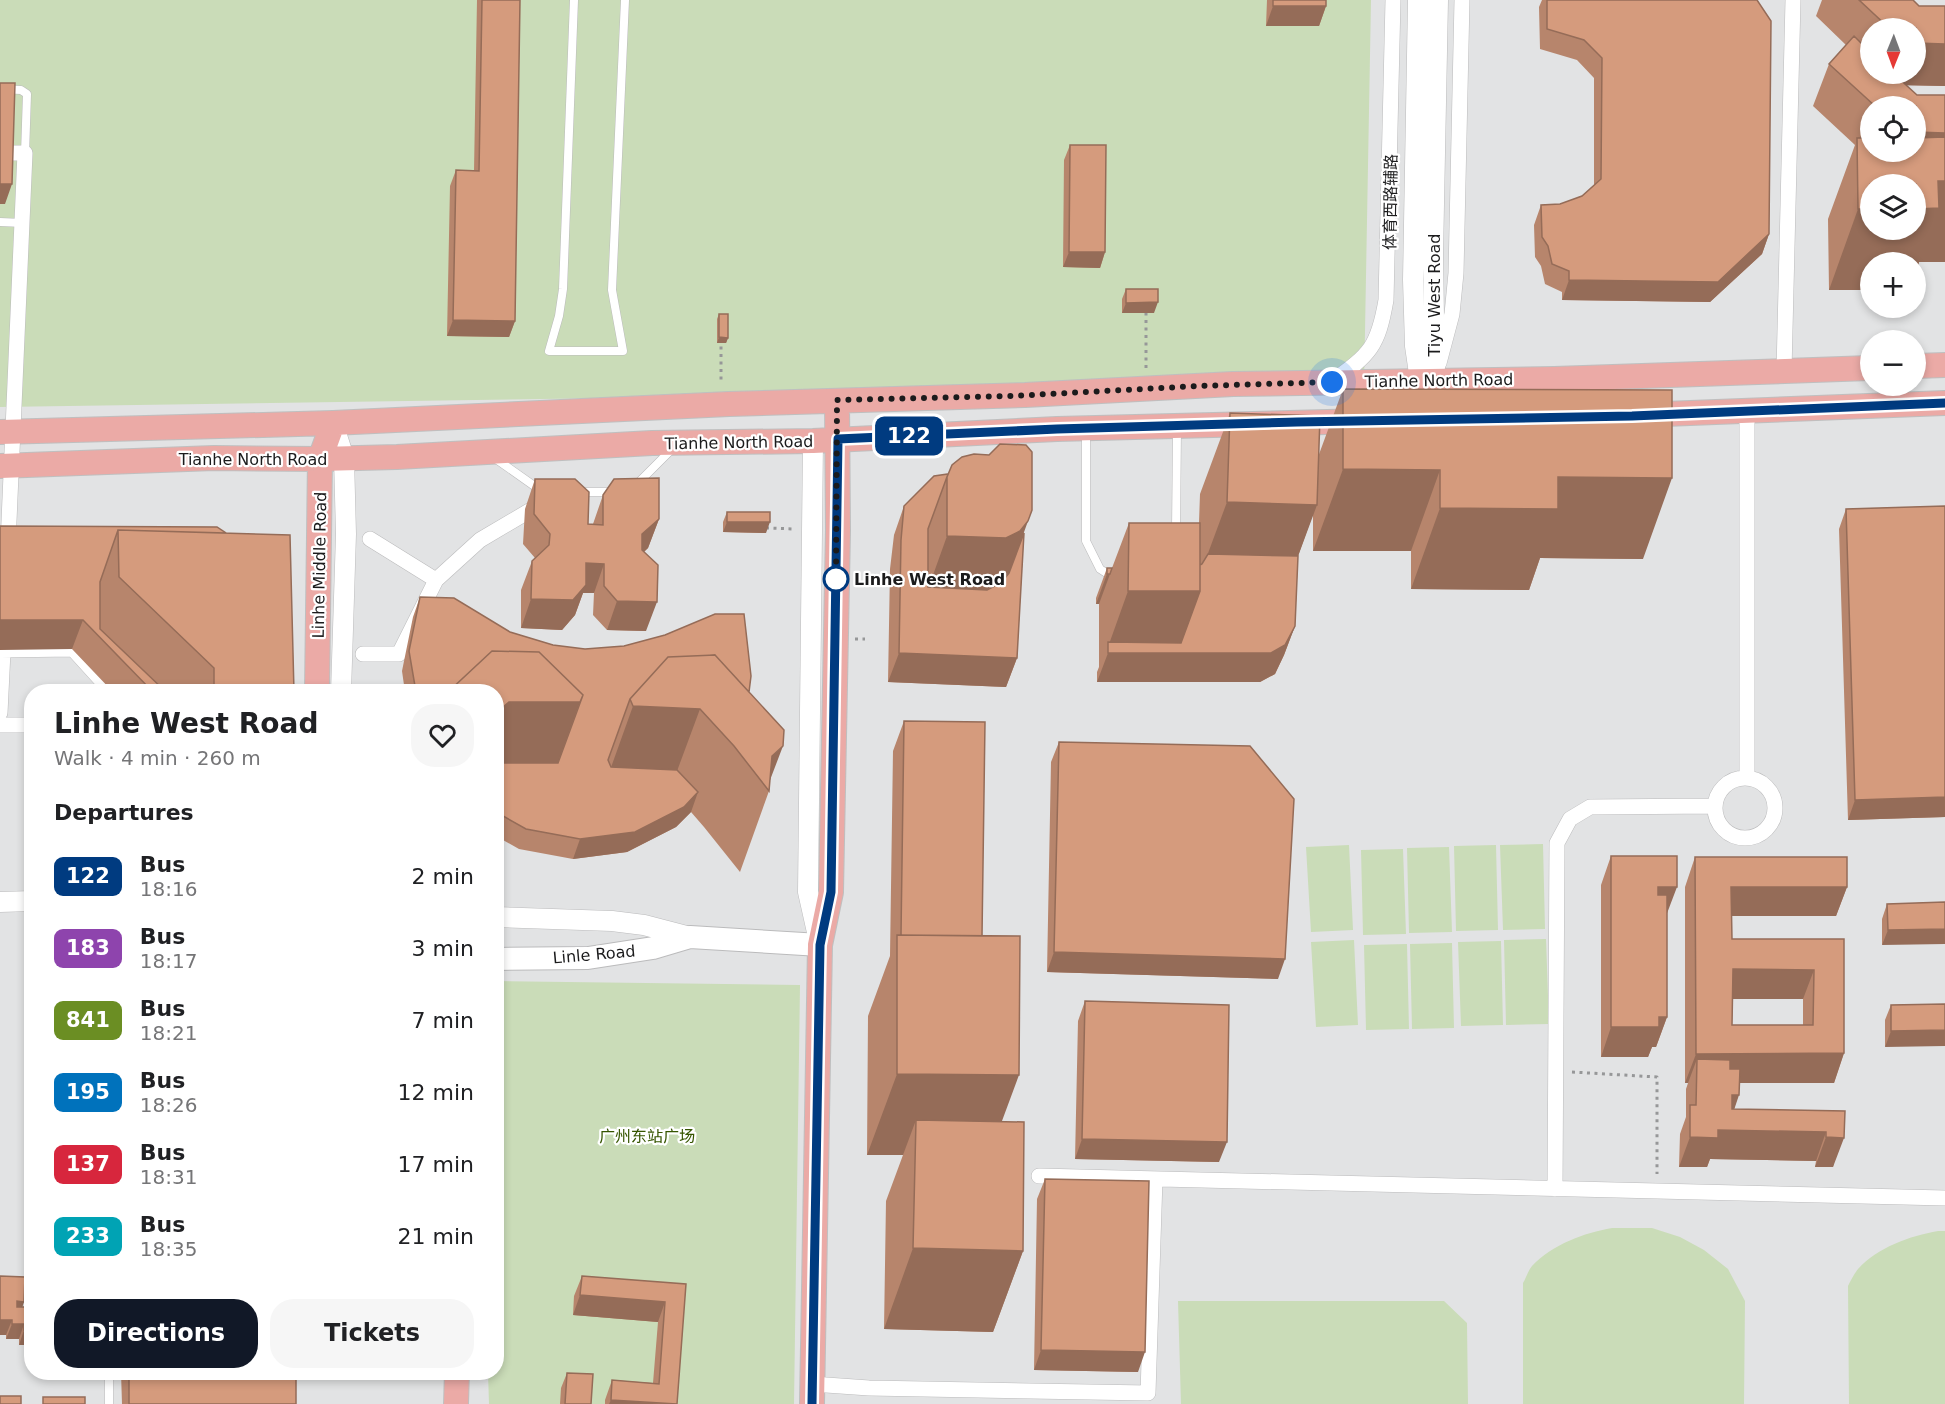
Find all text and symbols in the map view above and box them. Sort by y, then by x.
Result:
north arrow [1860,18,1926,84]
map controls [1860,18,1926,396]
button: locate [1860,96,1926,162]
street label: 体育西路辅路 [1380,154,1401,250]
button: layers [1860,174,1926,240]
street label: Tiyu West Road [1425,234,1444,358]
button: + [1860,252,1926,318]
button: − [1860,330,1926,396]
your location [1317,367,1347,397]
street label: Tianhe North Road [1363,370,1514,391]
line badge: 122 [874,416,944,456]
text: 122 [887,424,931,448]
street label: Tianhe North Road [663,432,814,453]
street label: Tianhe North Road [178,450,327,469]
street label: Linhe Middle Road [309,492,330,638]
marker: Linhe West Road [823,566,849,592]
place label: Linhe West Road [854,570,1005,589]
button: heart [411,704,474,767]
text: Linhe West Road [54,707,318,740]
text: Walk · 4 min · 260 m [54,746,261,770]
text: Departures [54,800,194,825]
text: Bus [140,852,185,877]
text: 122 [66,864,110,888]
text: 2 min [412,864,474,889]
text: 18:16 [140,877,197,901]
text: Bus [140,924,185,949]
text: 183 [66,936,110,960]
text: 3 min [412,936,474,961]
street label: Linle Road [552,941,636,968]
text: 18:17 [140,949,197,973]
text: Bus [140,996,185,1021]
text: 841 [66,1008,110,1032]
text: 7 min [412,1008,474,1033]
text: 18:21 [140,1021,197,1045]
text: Bus [140,1068,185,1093]
text: 195 [66,1080,110,1104]
text: 12 min [398,1080,474,1105]
text: 18:26 [140,1093,197,1117]
park label: 广州东站广场 [599,1127,695,1146]
text: Bus [140,1140,185,1165]
text: 137 [66,1152,110,1176]
text: 17 min [398,1152,474,1177]
text: 18:31 [140,1165,197,1189]
text: Bus [140,1212,185,1237]
text: 233 [66,1224,110,1248]
text: 21 min [398,1224,474,1249]
text: 18:35 [140,1237,197,1261]
button: Directions [54,1299,258,1368]
button: Tickets [270,1299,474,1368]

